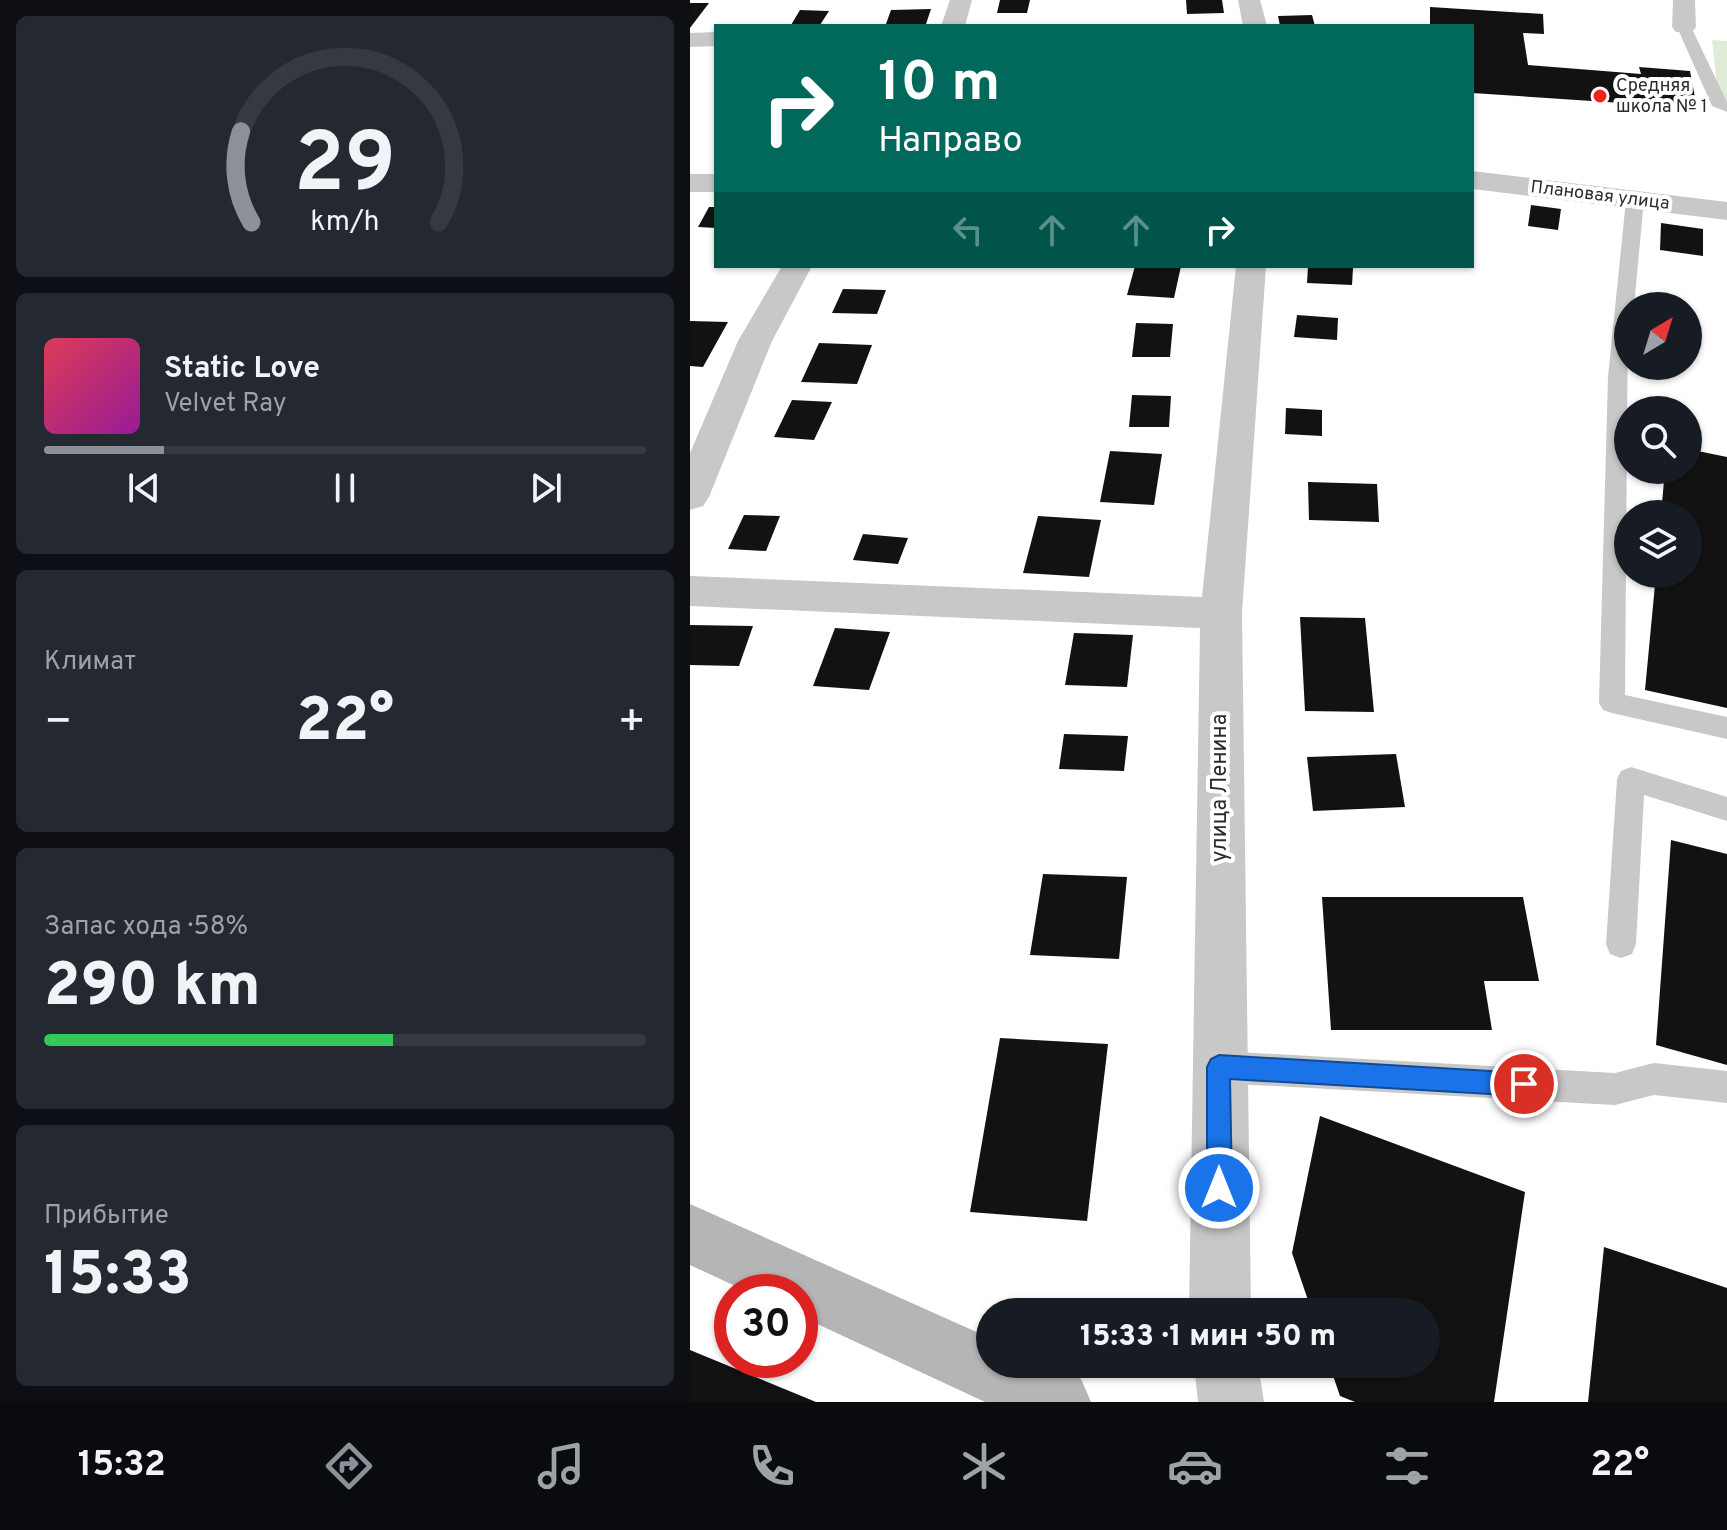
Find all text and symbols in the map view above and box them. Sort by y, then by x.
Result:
text: 10 m [878,50,1000,120]
icon: right [746,56,850,160]
place label: Средняя школа № 1 [1616,75,1708,119]
marker: Средняя школа № 1 [1591,87,1609,105]
text: 29 [294,115,396,220]
text: Направо [878,119,1023,165]
street label: Плановая улица [1529,176,1671,216]
text: km/h [310,205,380,241]
icon: left [946,208,990,252]
icon: ahead [1030,208,1074,252]
icon: ahead [1114,208,1158,252]
icon: right [1198,208,1242,252]
north arrow [1614,292,1702,380]
map controls [1614,292,1702,588]
text: Static Love [164,351,320,388]
text: Velvet Ray [164,388,287,421]
button: search [1614,396,1702,484]
icon: previous [122,466,166,510]
icon: pause [323,466,367,510]
icon: next [524,466,568,510]
button: layers [1614,500,1702,588]
text: Климат [44,646,136,679]
text: 22° [296,686,394,762]
text: − [44,696,72,752]
text: + [618,696,646,752]
street label: улица Ленина [1207,714,1234,862]
text: Запас хода · 58% [44,911,248,944]
text: 290 km [44,951,261,1027]
pin [1490,1050,1558,1118]
icon: arrive [1502,1062,1546,1106]
position arrow [1177,1146,1261,1230]
text: Прибытие [44,1200,169,1233]
text: 15:33 [44,1240,192,1316]
speed limit sign: 30 [714,1274,818,1378]
text: 15:33 · 1 мин · 50 m [1080,1319,1336,1356]
icon: directions [321,1438,377,1494]
icon: music [533,1438,589,1494]
icon: phone [744,1438,800,1494]
icon: climate [956,1438,1012,1494]
icon: car [1167,1438,1223,1494]
icon: filters [1379,1438,1435,1494]
text: 15:32 [78,1443,166,1489]
text: 22° [1590,1443,1649,1489]

